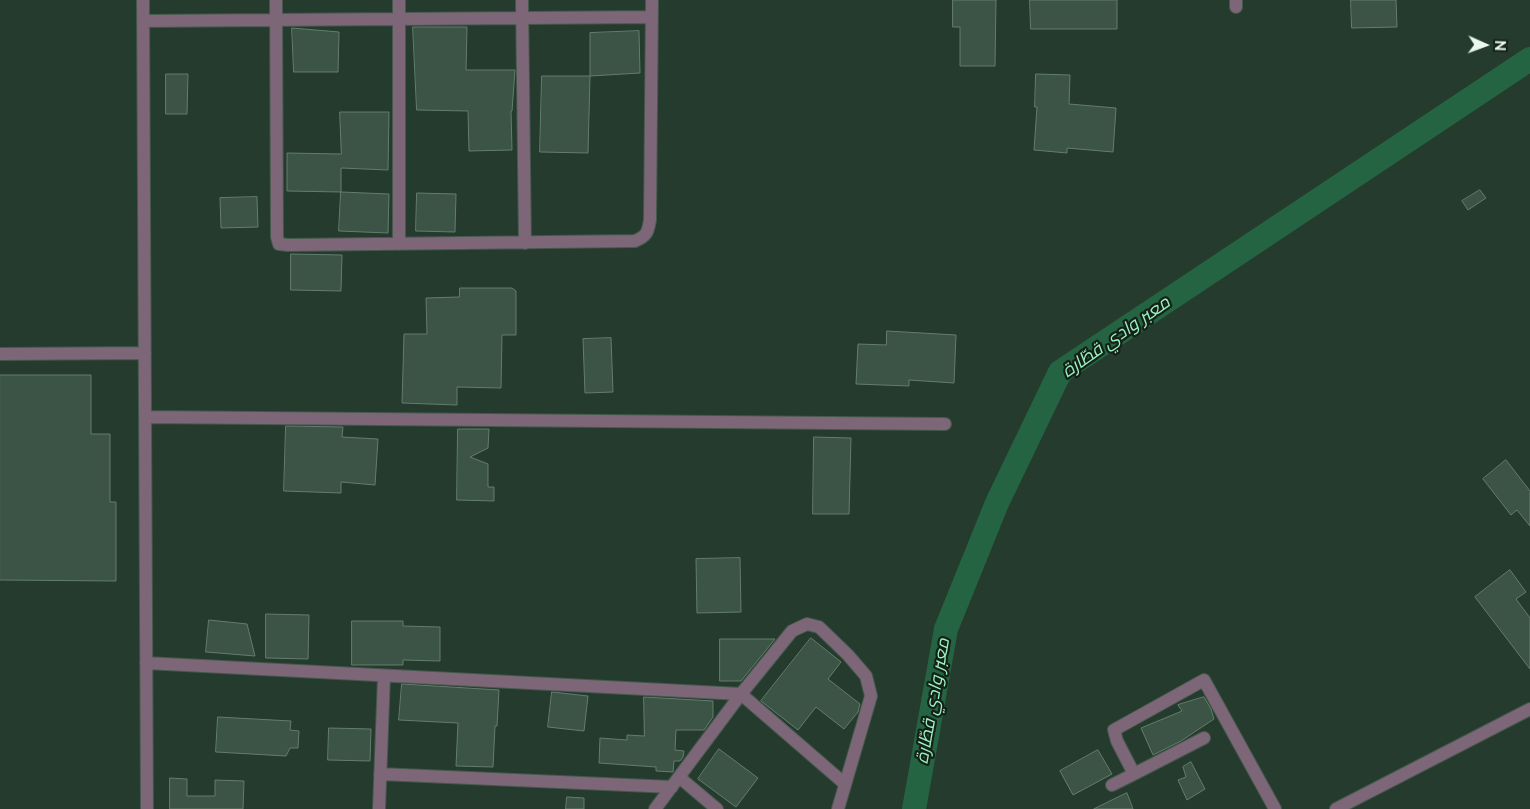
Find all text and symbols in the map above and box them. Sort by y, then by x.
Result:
north arrow [1460,20,1510,70]
text: N [1492,40,1508,51]
water label: معبر وادي قطّارة [1058,292,1174,382]
water label: معبر وادي قطّارة [911,637,955,765]

